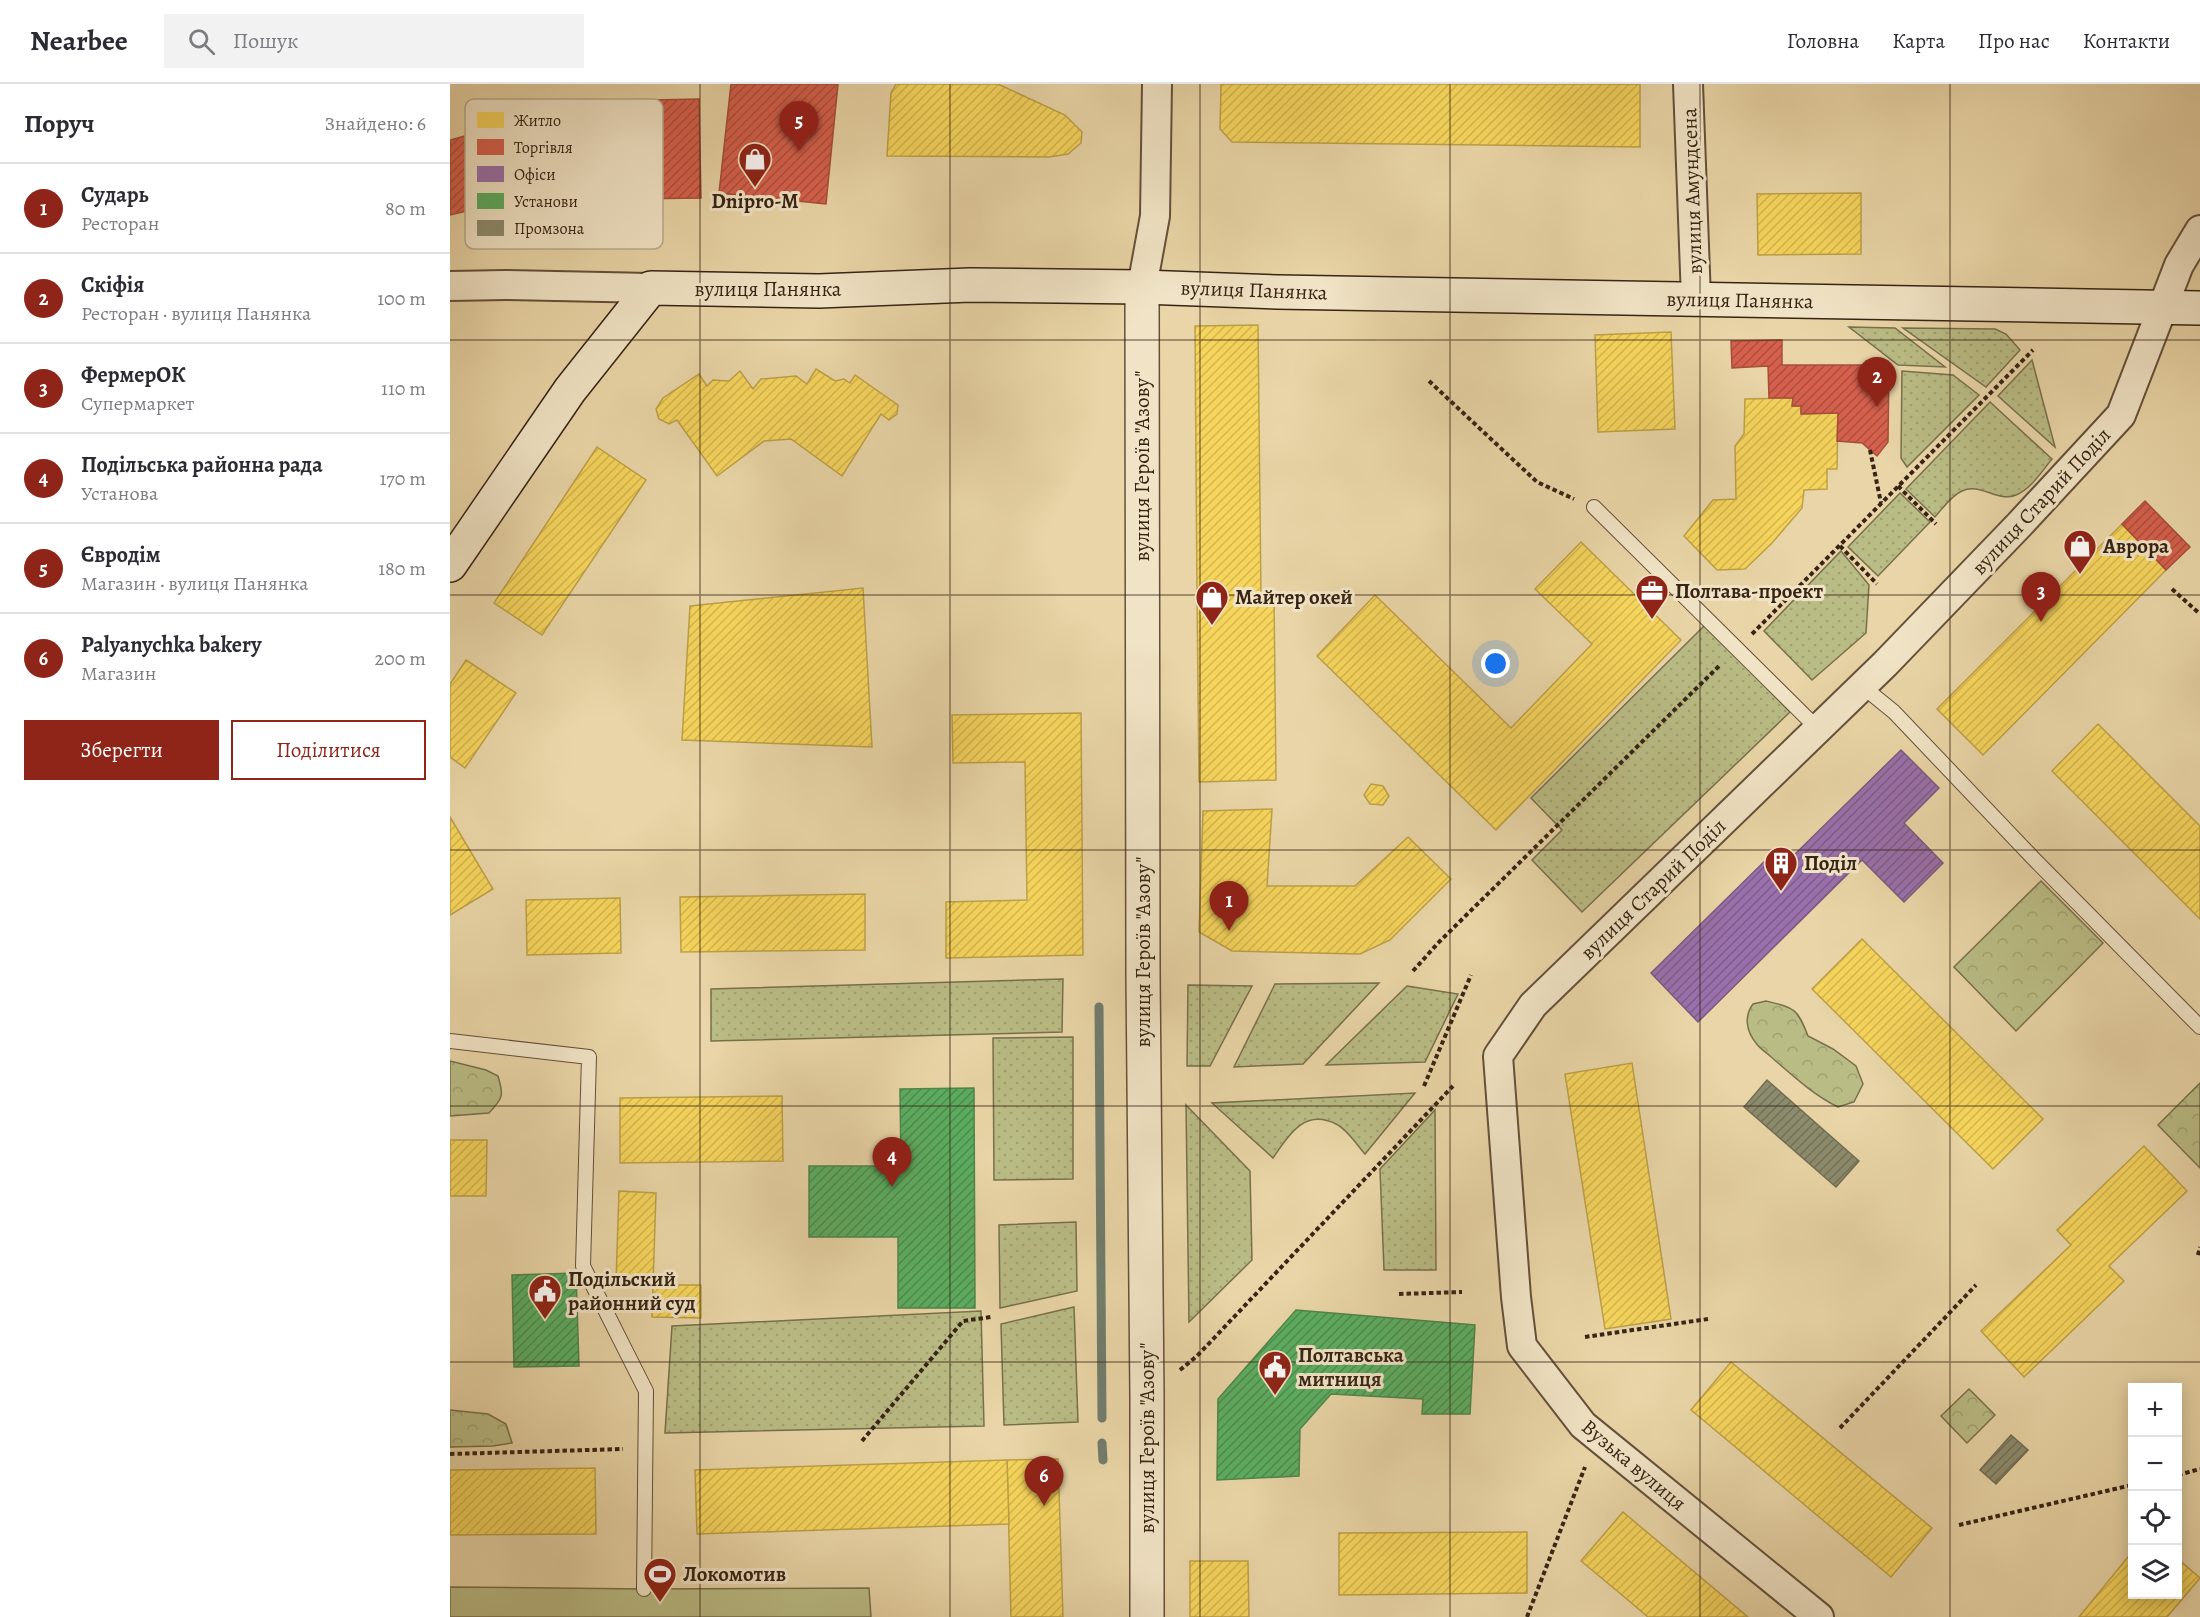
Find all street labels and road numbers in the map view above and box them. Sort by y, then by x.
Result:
street label: вулиця Амундсена [1675,107,1709,275]
street label: вулиця Панянка [1180,273,1328,307]
street label: вулиця Панянка [694,275,842,303]
street label: вулиця Панянка [1666,285,1814,315]
street label: вулиця Героїв "Азову" [1128,370,1156,562]
street label: вулиця Старий Поділ [1965,421,2117,581]
street label: вулиця Старий Поділ [1574,812,1732,966]
street label: вулиця Героїв "Азову" [1129,856,1157,1048]
street label: вулиця Героїв "Азову" [1133,1342,1161,1534]
street label: Вузька вулиця [1576,1413,1692,1517]

